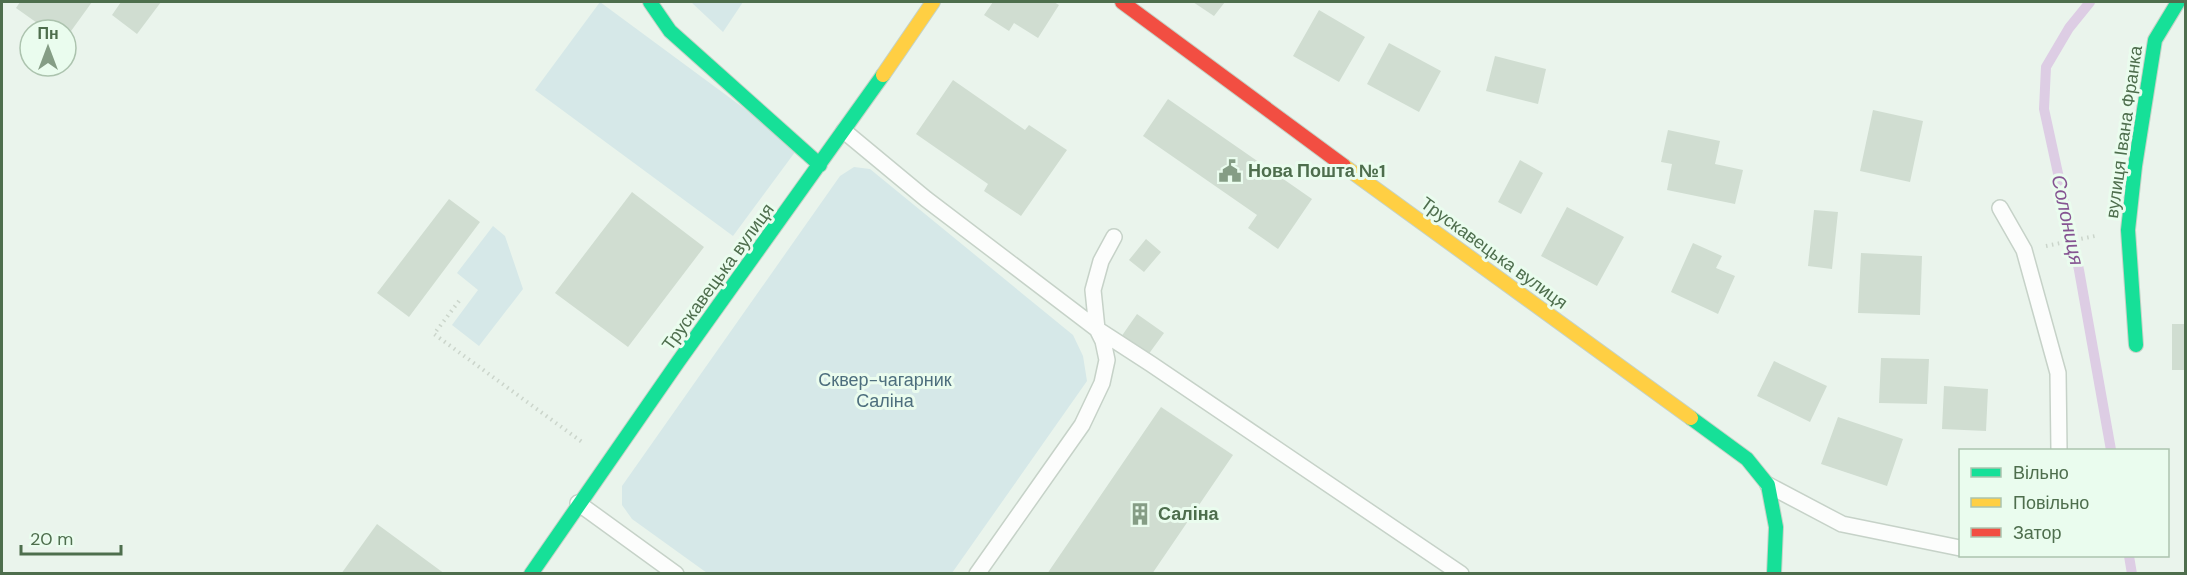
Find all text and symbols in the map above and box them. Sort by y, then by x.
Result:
north arrow [18,18,78,78]
text: Пн [37,23,59,44]
street label: вулиця Івана Франка [2100,43,2148,220]
public building icon: Нова Пошта №1 [1217,158,1243,184]
place label: Нова Пошта №1 [1248,159,1386,183]
water label: Солониця [2046,172,2090,268]
street label: Трускавецька вулиця [1416,191,1572,315]
street label: Трускавецька вулиця [656,199,780,355]
park label: Сквер-чагарник Саліна [818,368,952,413]
legend [1959,449,2169,557]
text: Вільно [2013,461,2069,485]
text: Повільно [2013,491,2089,515]
building icon: Саліна [1127,501,1153,527]
place label: Саліна [1158,502,1220,526]
scale bar [21,518,122,556]
text: Затор [2013,521,2062,545]
text: 20 m [30,527,73,551]

